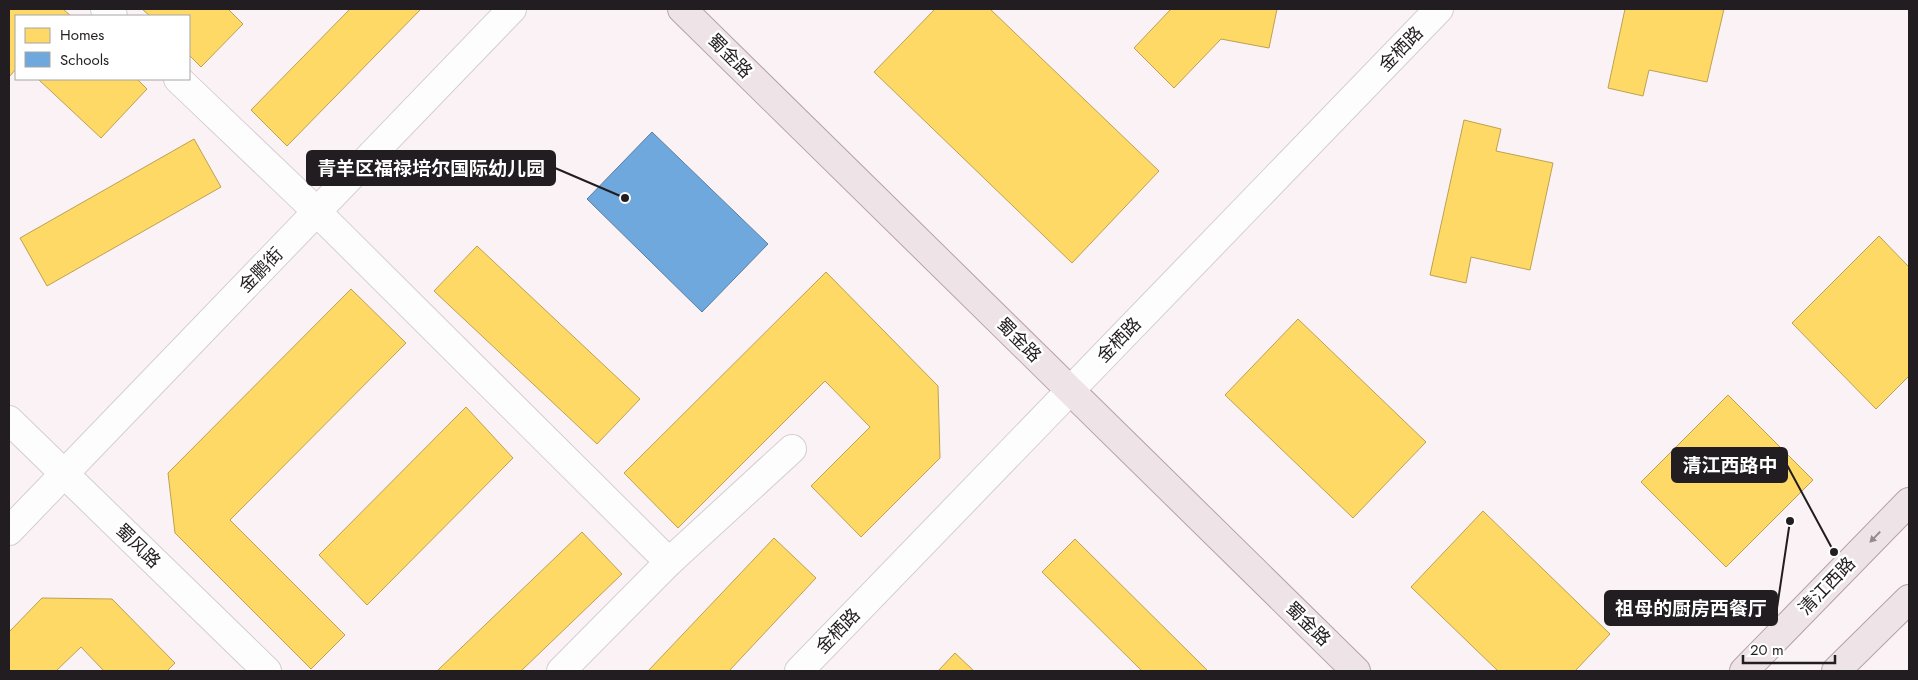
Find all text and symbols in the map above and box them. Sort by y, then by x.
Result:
legend [15,15,190,80]
street label: 金栖路 [1373,21,1429,77]
text: Homes [60,24,104,46]
street label: 蜀金路 [702,28,758,84]
text: Schools [60,49,109,71]
callout: 青羊区福禄培尔国际幼儿园 [307,151,555,185]
text: 青羊区福禄培尔国际幼儿园 [317,155,545,182]
street label: 金鹏街 [233,242,289,298]
street label: 蜀金路 [991,312,1047,368]
street label: 金栖路 [1091,312,1147,368]
callout: 清江西路中 [1672,448,1787,482]
text: 清江西路中 [1682,452,1778,479]
street label: 蜀风路 [110,518,166,574]
one-way arrow [1869,530,1881,542]
street label: 清江西路 [1793,551,1861,621]
callout: 祖母的厨房西餐厅 [1605,591,1777,625]
text: 祖母的厨房西餐厅 [1615,595,1767,622]
street label: 蜀金路 [1280,596,1336,652]
street label: 金栖路 [810,603,866,659]
scale bar [1743,632,1836,664]
text: 20 m [1750,639,1784,661]

